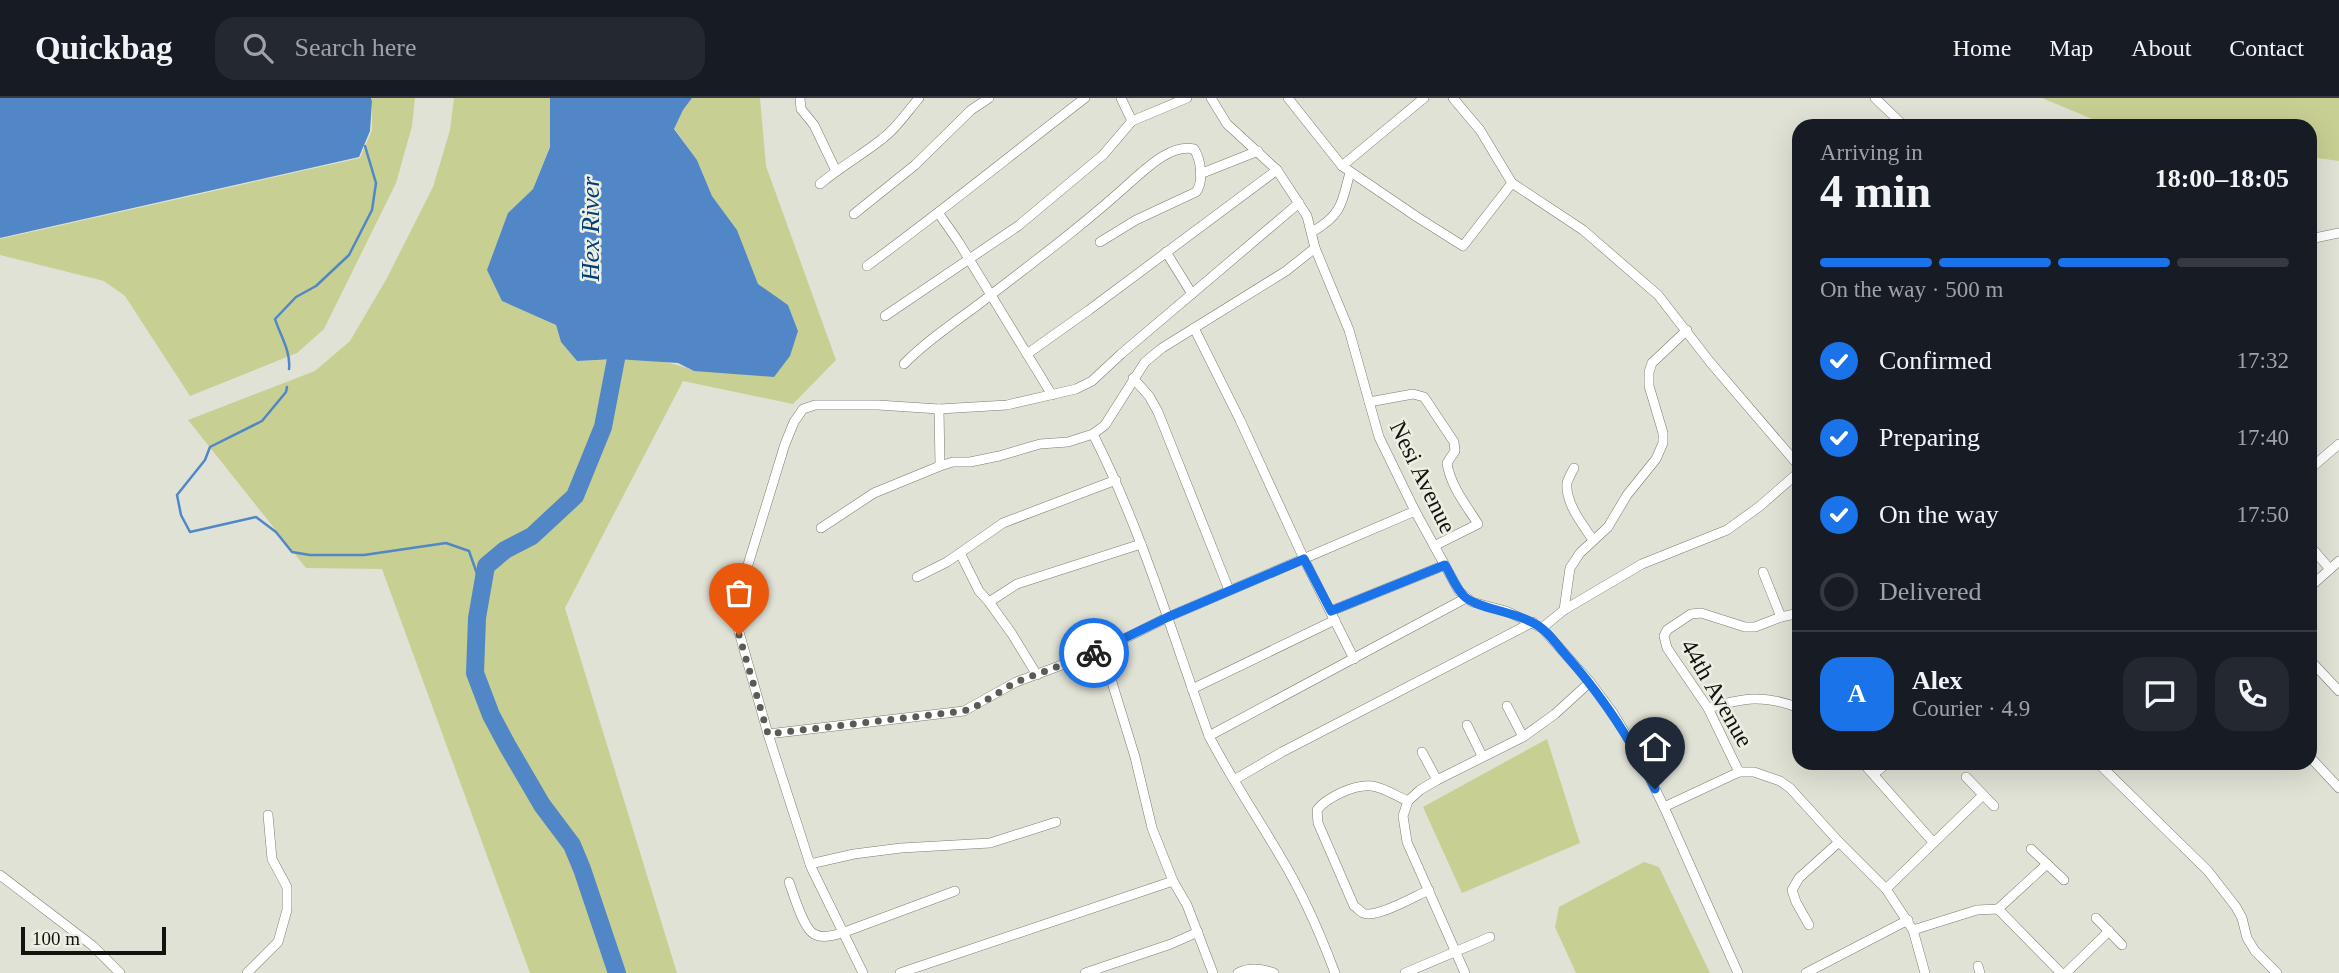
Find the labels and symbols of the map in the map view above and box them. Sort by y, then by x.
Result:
water label: Hex River [576,176,605,282]
street label: Nesi Avenue [1385,417,1461,537]
pin [709,563,769,635]
courier [1059,618,1129,688]
street label: 44th Avenue [1676,634,1758,752]
pin [1625,717,1685,789]
scale bar [21,924,166,956]

